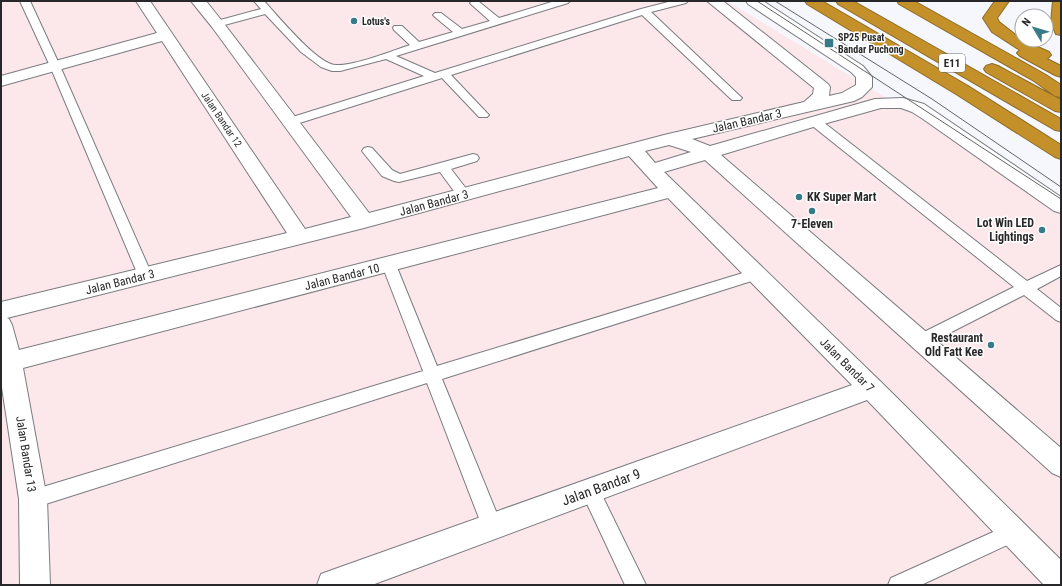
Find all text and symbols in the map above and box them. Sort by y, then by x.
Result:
north arrow [1014,8,1054,48]
text: N [1019,15,1034,29]
marker: Lotus's [349,16,359,26]
place label: Lotus's [362,16,390,27]
place label: SP25 Pusat Bandar Puchong [838,32,904,55]
marker: SP25 Pusat Bandar Puchong [823,37,835,49]
road number: E11 [939,54,965,72]
street label: Jalan Bandar 12 [199,90,244,149]
street label: Jalan Bandar 3 [711,106,783,136]
street label: Jalan Bandar 3 [398,187,470,219]
place label: KK Super Mart [807,190,877,204]
marker: KK Super Mart [794,192,804,202]
marker: 7-Eleven [807,206,817,216]
place label: Lot Win LED Lightings [977,216,1035,244]
place label: 7-Eleven [791,217,833,231]
marker: Lot Win LED Lightings [1037,225,1047,235]
street label: Jalan Bandar 10 [303,261,381,293]
street label: Jalan Bandar 3 [84,267,156,297]
place label: Restaurant Old Fatt Kee [925,331,983,359]
street label: Jalan Bandar 7 [817,335,877,395]
marker: Restaurant Old Fatt Kee [986,340,996,350]
street label: Jalan Bandar 13 [13,415,39,493]
street label: Jalan Bandar 9 [559,465,643,509]

